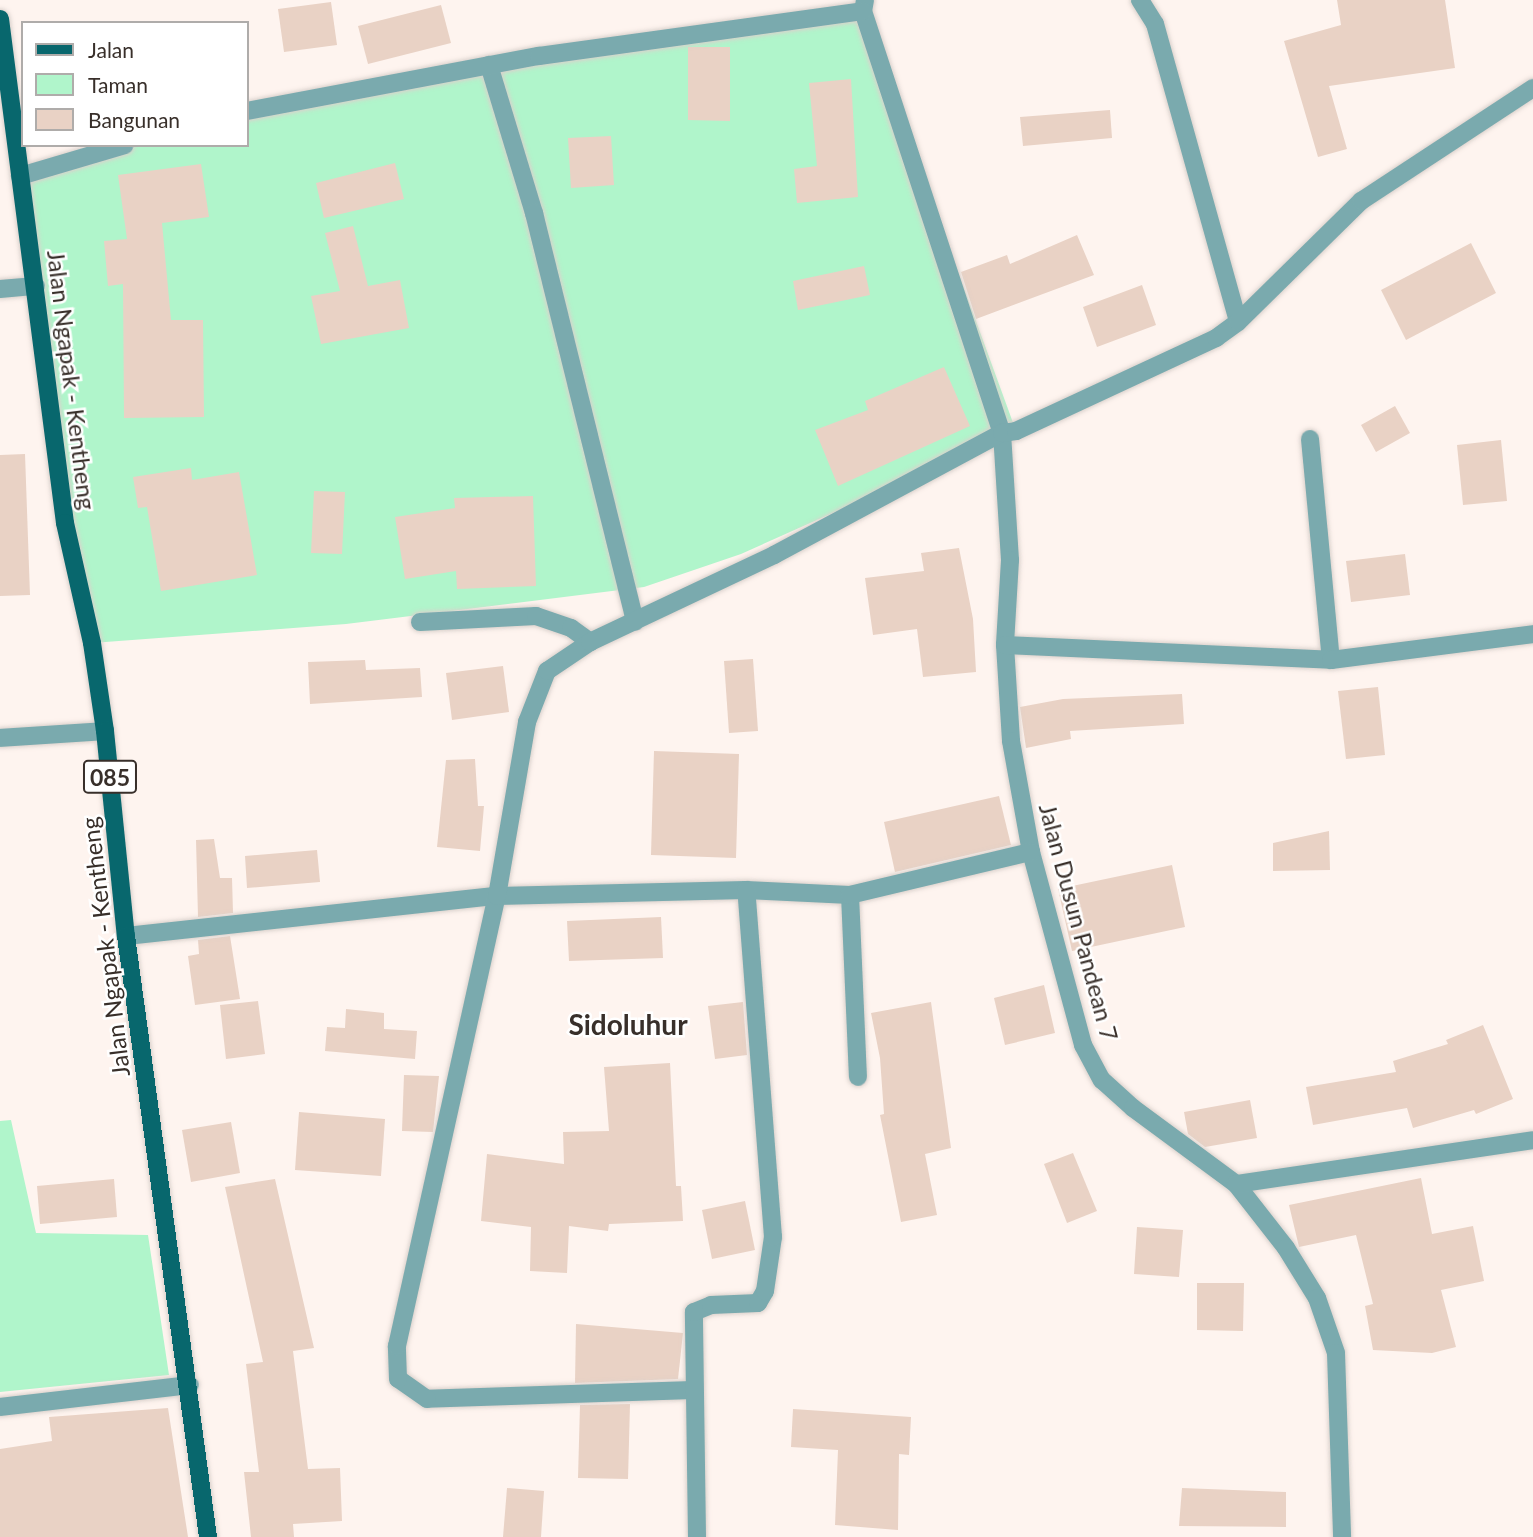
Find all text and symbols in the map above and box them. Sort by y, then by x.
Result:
legend [21,21,248,147]
text: Jalan [88,37,134,62]
text: Taman [88,72,148,97]
text: Bangunan [88,107,180,132]
street label: Jalan Ngapak - Kentheng [42,249,102,511]
road number: 085 [82,758,138,796]
street label: Jalan Dusun Pandean 7 [1033,800,1125,1044]
street label: Jalan Ngapak - Kentheng [75,816,135,1078]
district label: Sidoluhur [568,1007,688,1041]

